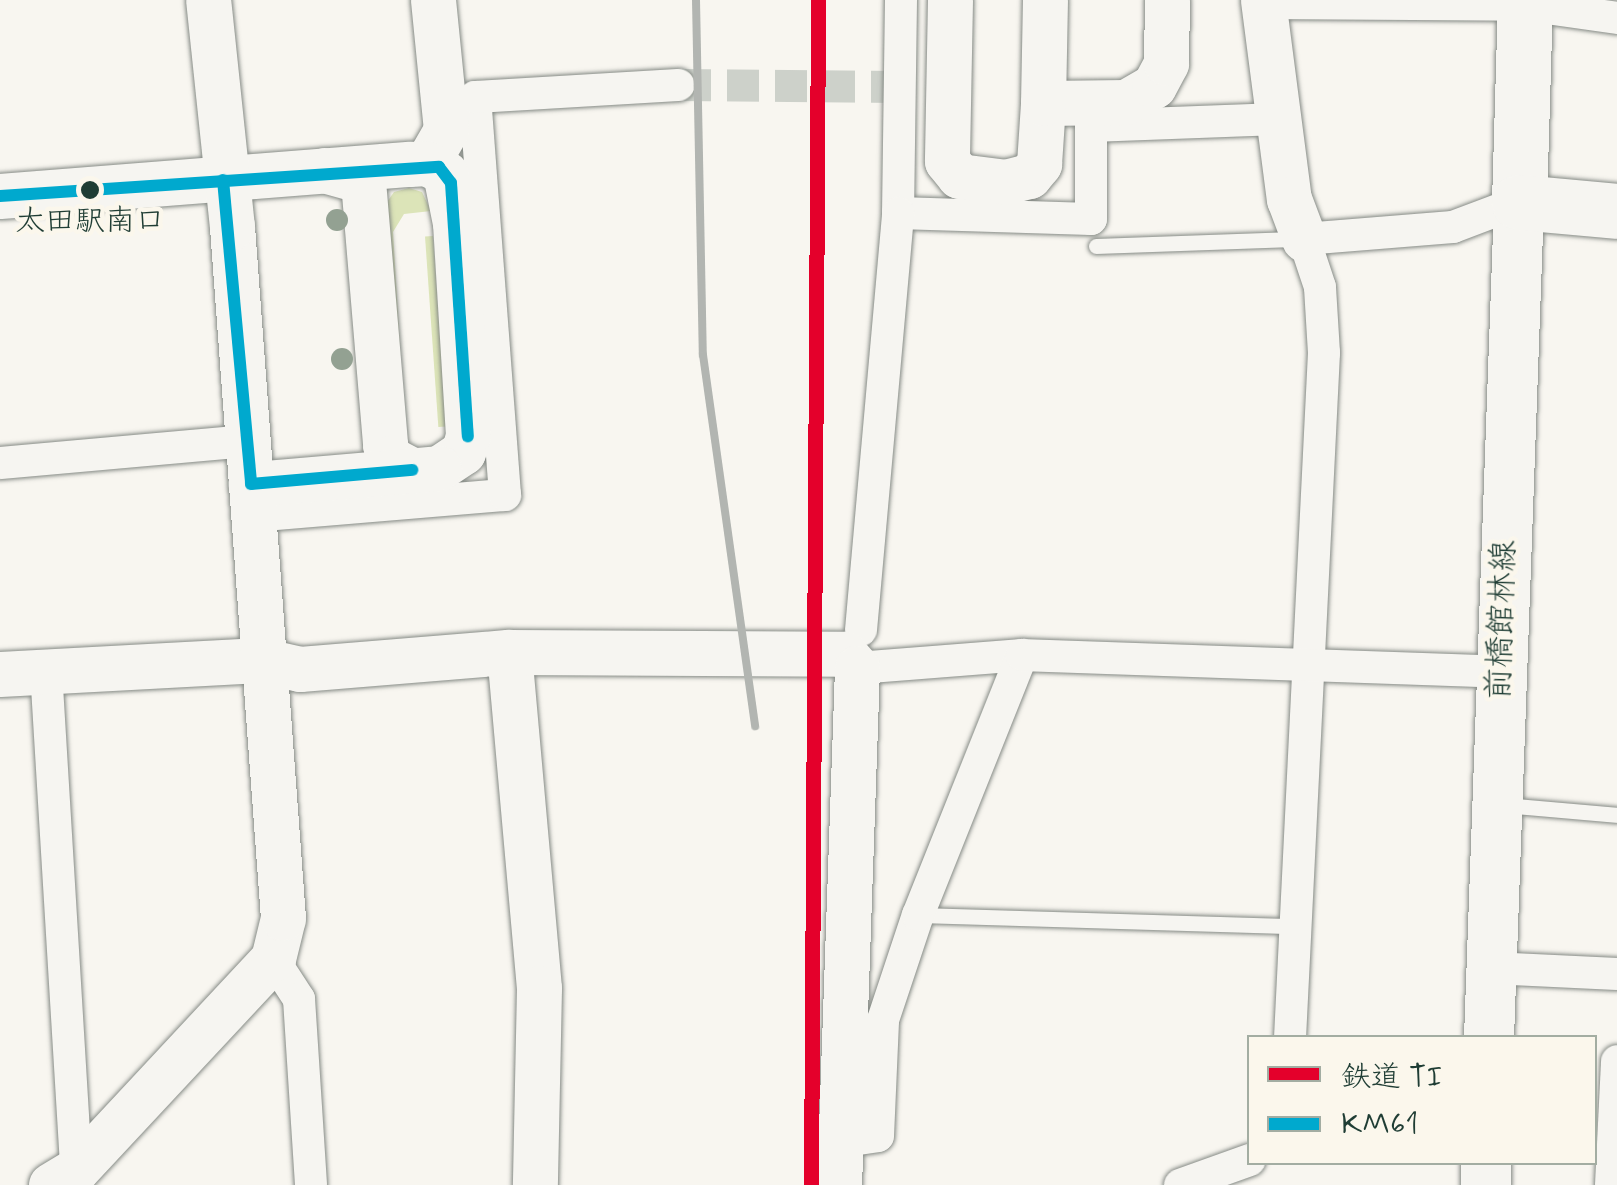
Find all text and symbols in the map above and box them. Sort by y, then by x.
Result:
marker: 太田駅南口 [80,180,100,200]
place label: 太田駅南口 [15,204,165,240]
street label: 前橋館林線 [1480,539,1524,701]
legend [1247,1035,1597,1165]
text: 鉄道 TI [1341,1058,1442,1097]
text: KM61 [1341,1105,1418,1144]

